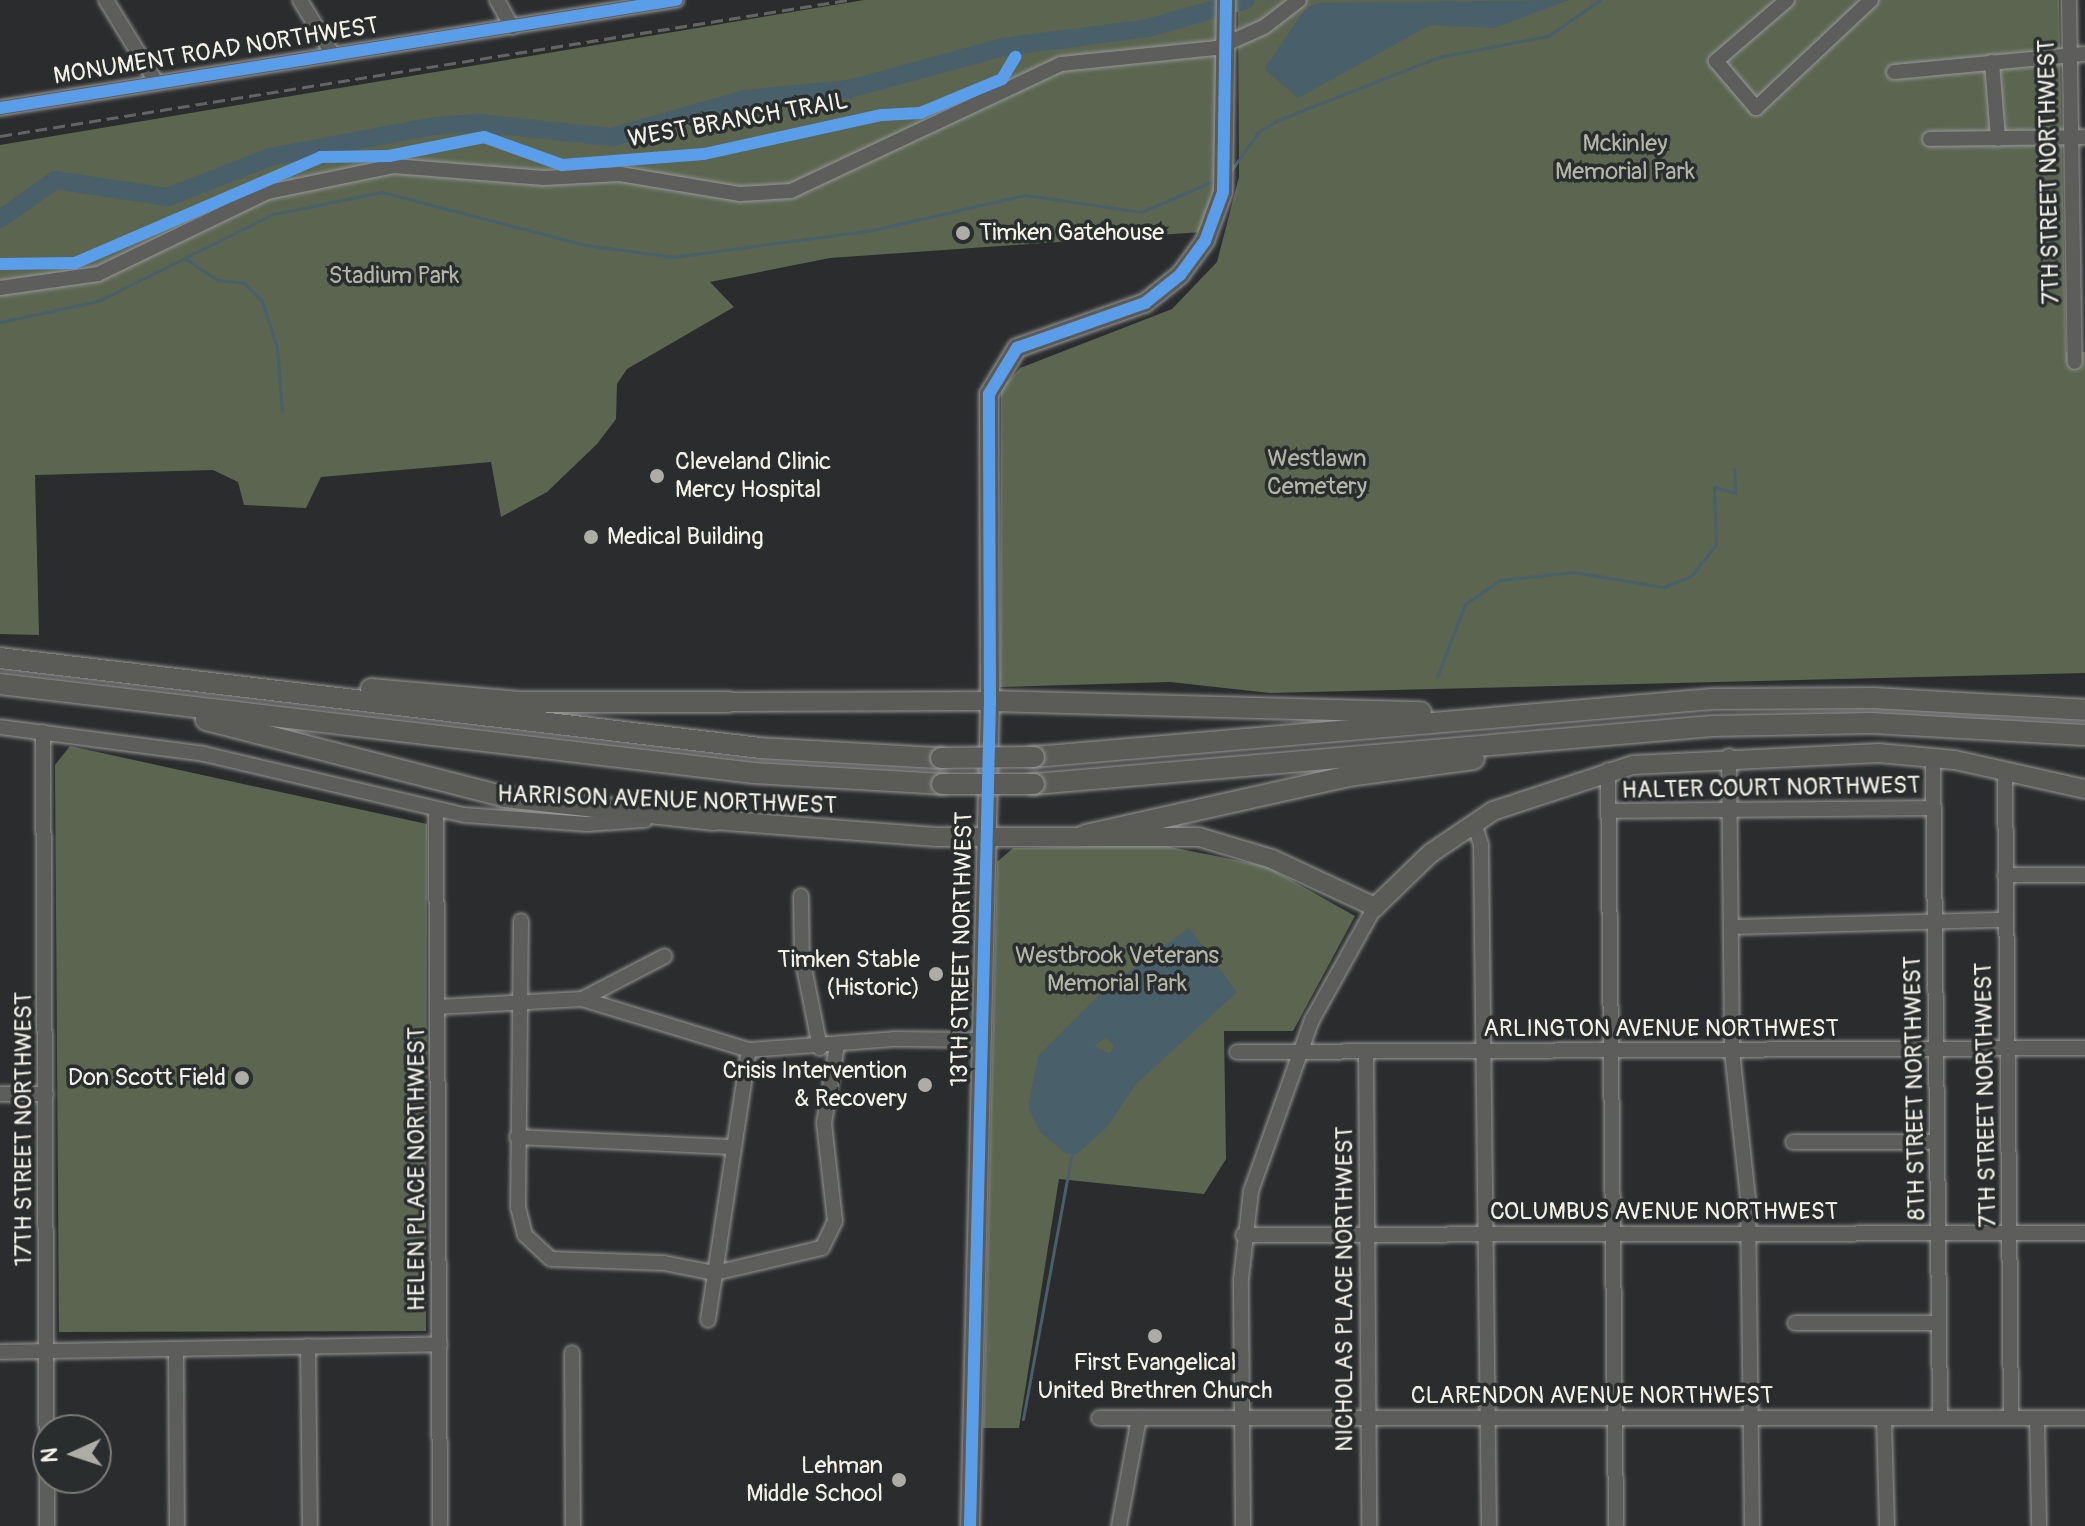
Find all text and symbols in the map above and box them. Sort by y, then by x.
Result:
street label: MONUMENT ROAD NORTHWEST [51,11,381,91]
street label: 7TH STREET NORTHWEST [2032,39,2066,305]
street label: WEST BRANCH TRAIL [626,86,850,154]
park label: Mckinley Memorial Park [1555,130,1695,186]
place label: Timken Gatehouse [979,219,1164,247]
marker: Timken Gatehouse [954,224,972,242]
park label: Stadium Park [329,262,459,290]
park label: Westlawn Cemetery [1267,445,1367,501]
place label: Cleveland Clinic Mercy Hospital [675,448,831,504]
marker: Cleveland Clinic Mercy Hospital [646,465,668,487]
place label: Medical Building [607,523,764,551]
marker: Medical Building [582,528,600,546]
street label: HALTER COURT NORTHWEST [1621,771,1921,805]
street label: HARRISON AVENUE NORTHWEST [497,780,837,820]
street label: 13TH STREET NORTHWEST [945,811,979,1087]
park label: Westbrook Veterans Memorial Park [1015,942,1219,998]
place label: Timken Stable (Historic) [777,946,920,1002]
street label: 8TH STREET NORTHWEST [1898,955,1932,1221]
street label: 7TH STREET NORTHWEST [1969,962,2003,1228]
marker: Timken Stable (Historic) [927,965,945,983]
street label: 17TH STREET NORTHWEST [10,992,38,1266]
street label: ARLINGTON AVENUE NORTHWEST [1483,1015,1839,1043]
street label: HELEN PLACE NORTHWEST [403,1027,431,1311]
place label: Crisis Intervention & Recovery [723,1057,907,1113]
place label: Don Scott Field [68,1064,226,1092]
marker: Don Scott Field [233,1069,251,1087]
marker: Crisis Intervention & Recovery [914,1074,936,1096]
street label: NICHOLAS PLACE NORTHWEST [1331,1126,1359,1452]
street label: COLUMBUS AVENUE NORTHWEST [1490,1198,1838,1226]
marker: First Evangelical United Brethren Church [1146,1327,1164,1345]
place label: First Evangelical United Brethren Church [1037,1349,1273,1405]
street label: CLARENDON AVENUE NORTHWEST [1411,1382,1773,1410]
north arrow [32,1414,112,1494]
text: N [36,1447,64,1463]
place label: Lehman Middle School [746,1452,883,1508]
marker: Lehman Middle School [890,1471,908,1489]

